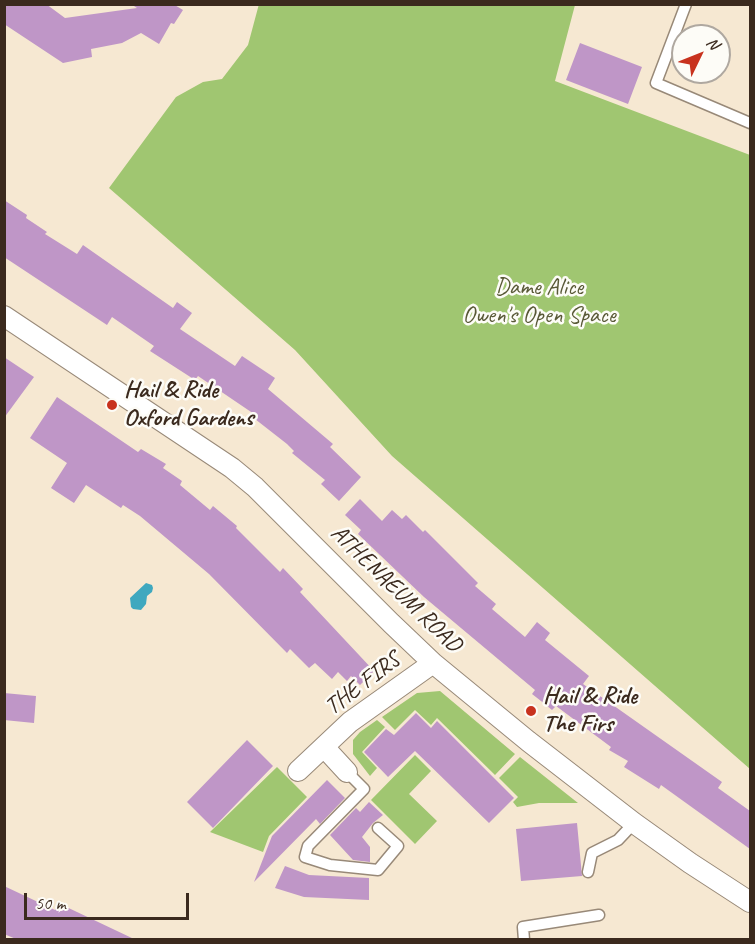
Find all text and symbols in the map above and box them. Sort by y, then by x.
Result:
north arrow [671,24,731,84]
text: N [702,33,723,54]
park label: Dame Alice Owen's Open Space [462,274,616,330]
place label: Hail & Ride Oxford Gardens [124,377,253,433]
marker: Hail & Ride Oxford Gardens [105,398,119,412]
street label: ATHENAEUM ROAD [324,519,468,659]
street label: THE FIRS [320,646,406,722]
place label: Hail & Ride The Firs [543,683,637,739]
marker: Hail & Ride The Firs [524,704,538,718]
scale bar [27,881,192,919]
text: 50 m [35,892,66,914]

